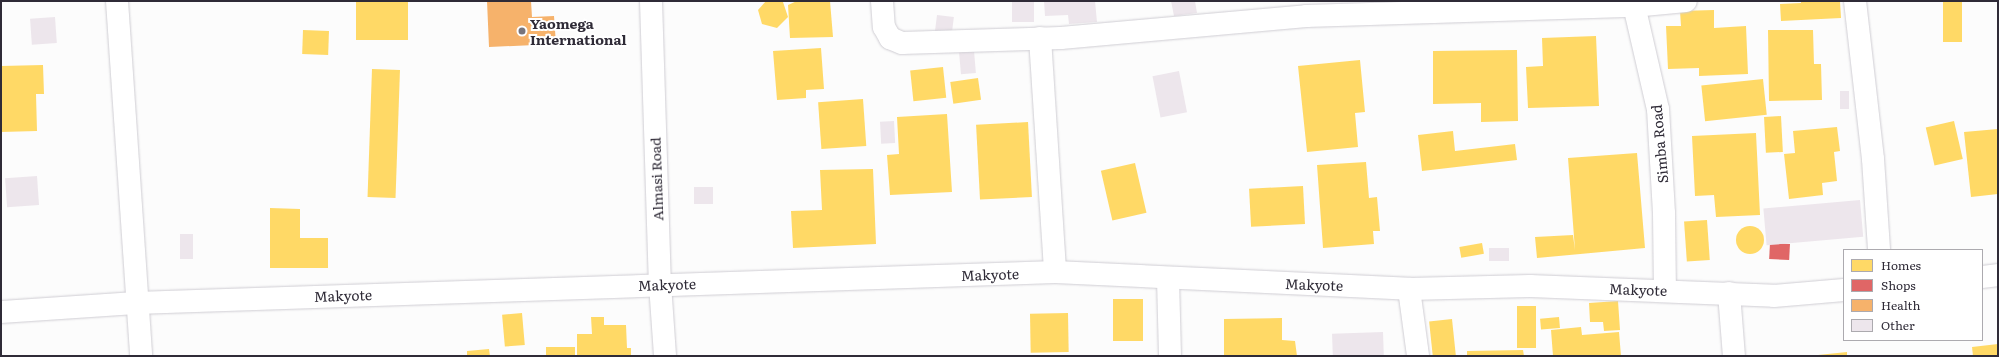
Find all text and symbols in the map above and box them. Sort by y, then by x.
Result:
place label: Yaomega International [530,15,627,48]
marker: Yaomega International [517,26,527,36]
street label: Simba Road [1647,104,1671,184]
street label: Almasi Road [646,137,666,221]
legend [1843,249,1983,341]
text: Homes [1881,256,1921,274]
street label: Makyote [961,265,1019,283]
street label: Makyote [638,275,696,293]
street label: Makyote [1285,275,1343,293]
text: Shops [1881,276,1916,294]
street label: Makyote [1609,280,1667,298]
street label: Makyote [314,286,372,304]
text: Health [1881,296,1920,314]
text: Other [1881,316,1915,334]

